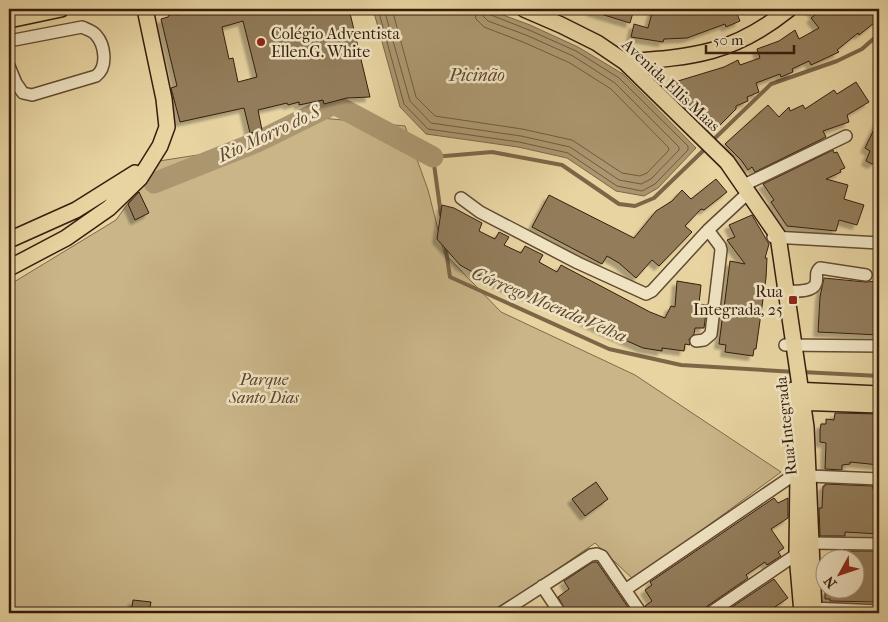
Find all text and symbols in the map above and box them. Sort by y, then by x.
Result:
scale bar [706,22,793,54]
place label: Colégio Adventista Ellen.G. White [271,24,401,61]
text: 50 m [713,31,744,49]
street label: Avenida Ellis Maas [617,34,724,135]
marker: Colégio Adventista Ellen.G. White [255,36,267,48]
water label: Picinão [448,65,505,86]
water label: Rio Morro do S [214,100,325,167]
water label: Córrego Moenda Velha [468,263,630,347]
place label: Rua Integrada, 25 [693,282,784,319]
marker: Rua Integrada, 25 [787,294,799,306]
park label: Parque Santo Dias [228,370,300,407]
street label: Rua Integrada [771,375,801,476]
north arrow [816,550,866,600]
text: N [820,572,840,592]

